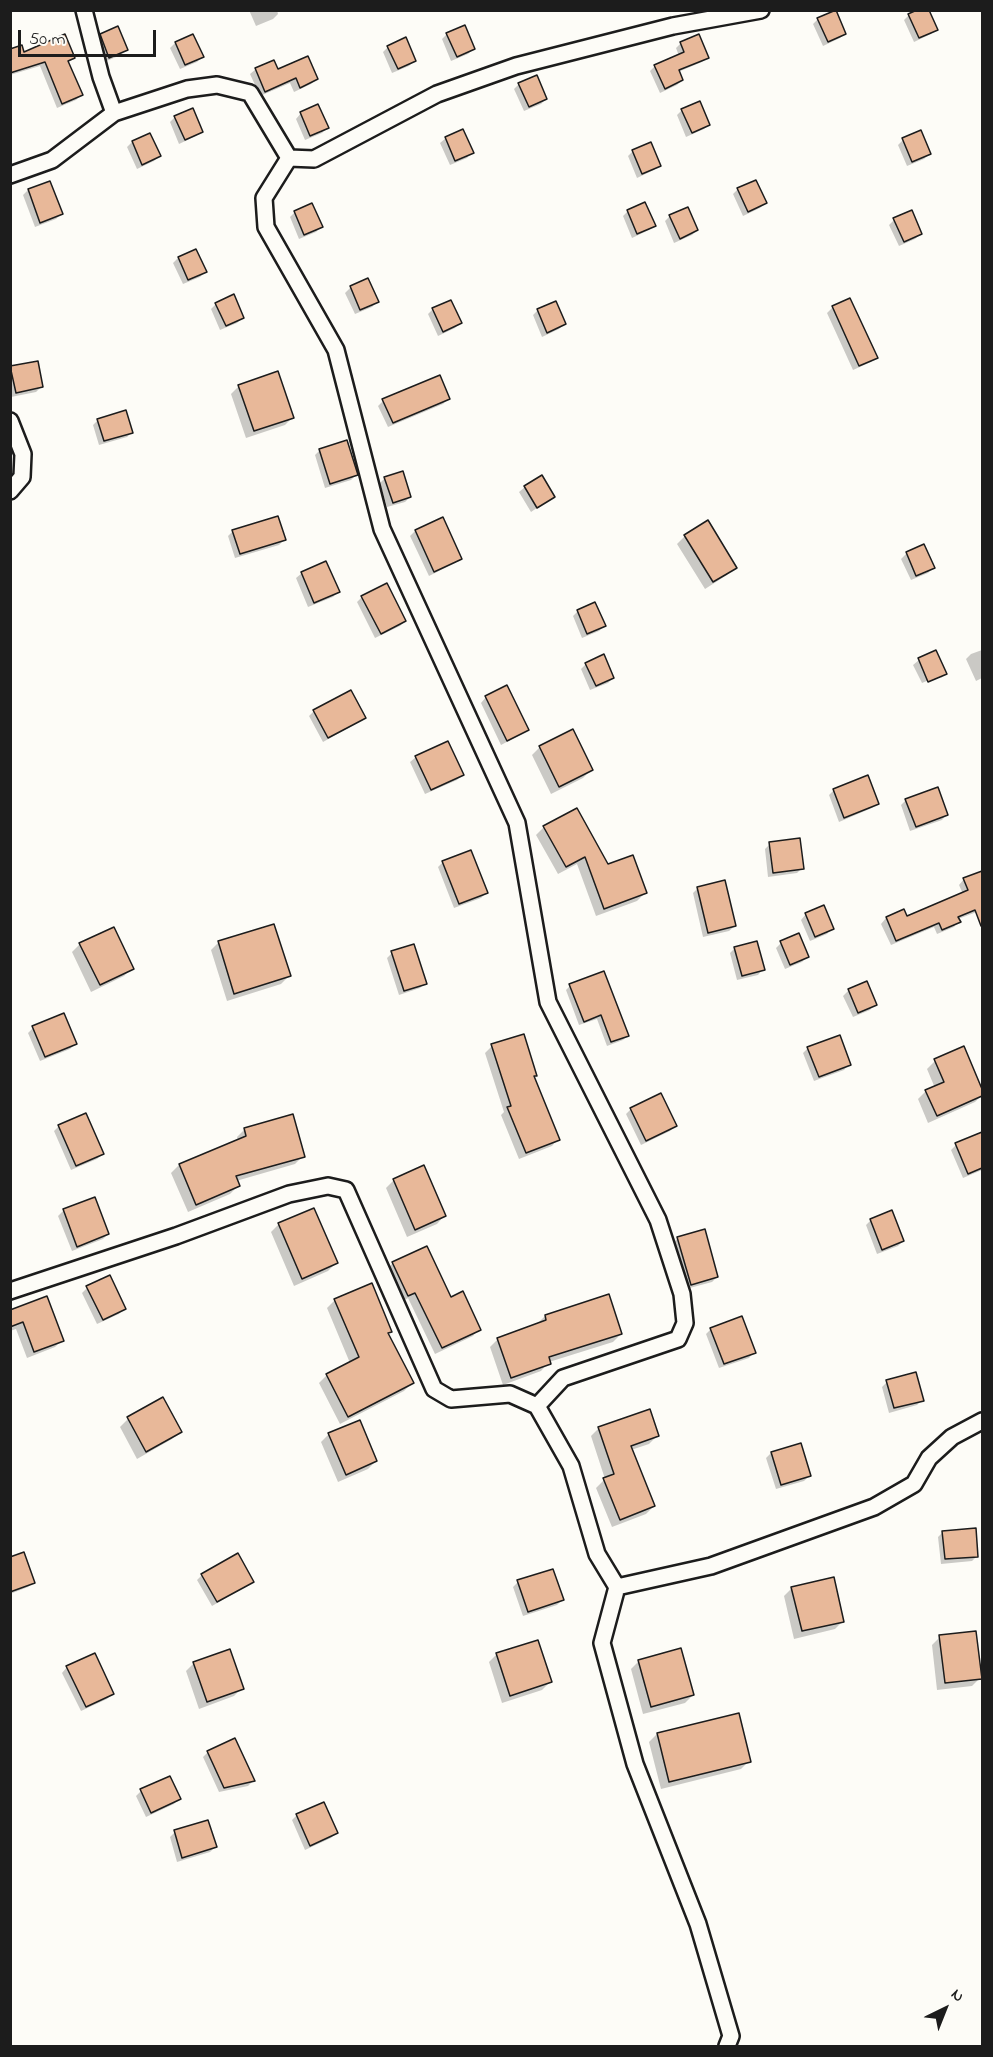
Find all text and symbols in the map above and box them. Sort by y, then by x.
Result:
scale bar [21,18,159,56]
text: 50 m [29,27,66,53]
north arrow [915,1979,975,2039]
text: N [945,1983,969,2008]

